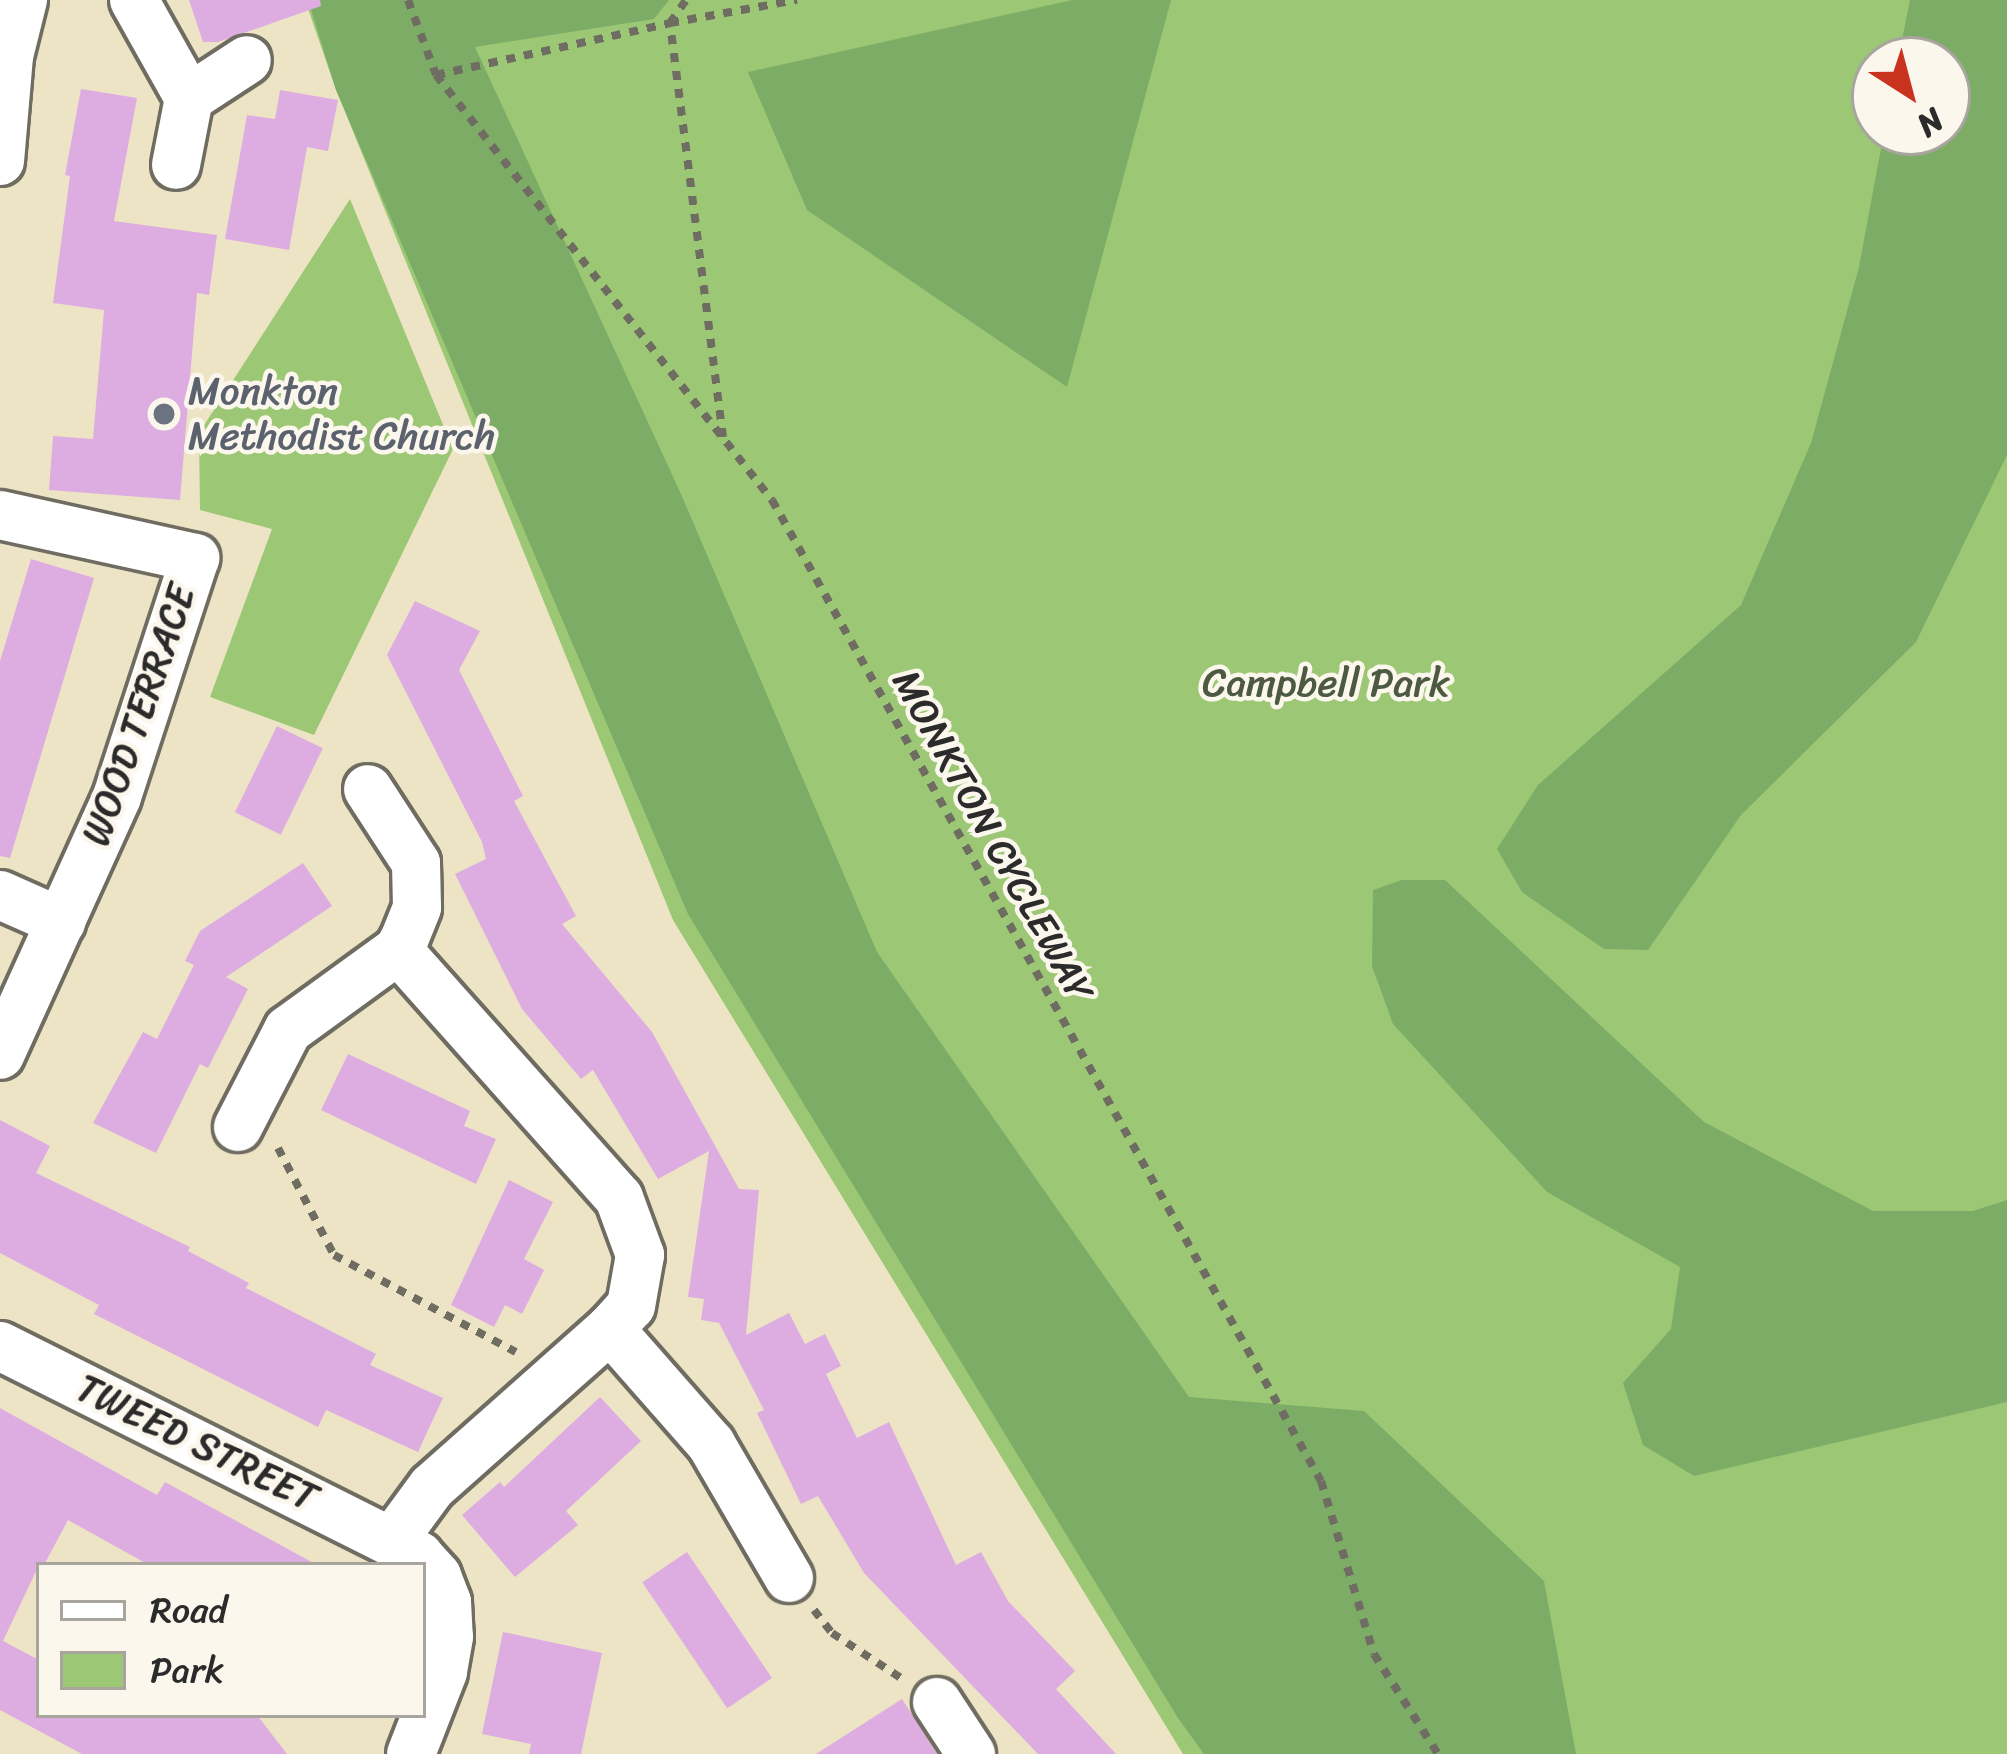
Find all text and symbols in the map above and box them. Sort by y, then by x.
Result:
north arrow [1851,36,1971,156]
text: N [1904,93,1957,153]
place label: Monkton Methodist Church [188,369,495,460]
marker: Monkton Methodist Church [151,401,177,427]
street label: WOOD TERRACE [72,577,206,853]
street label: MONKTON CYCLEWAY [881,660,1105,1012]
park label: Campbell Park [1202,660,1450,706]
street label: TWEED STREET [69,1364,325,1522]
legend [36,1562,426,1718]
text: Road [150,1578,227,1642]
text: Park [150,1638,224,1702]

